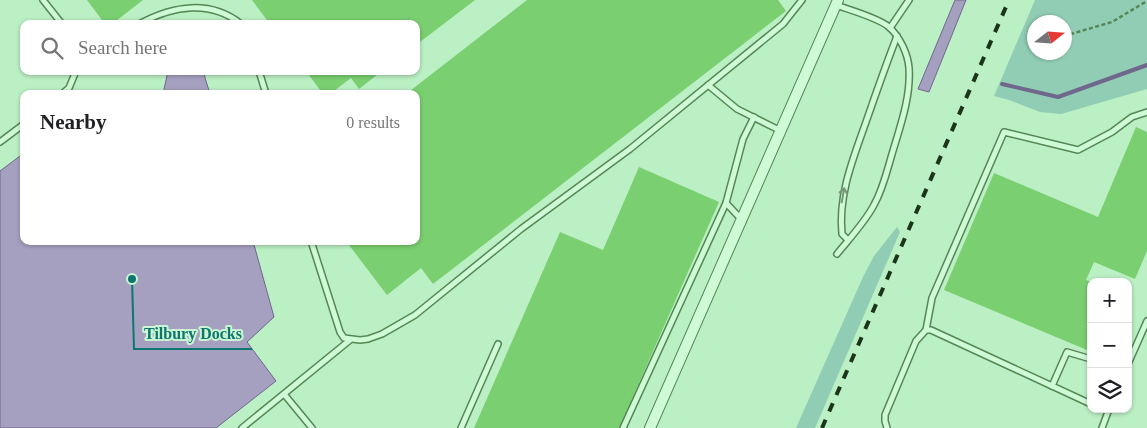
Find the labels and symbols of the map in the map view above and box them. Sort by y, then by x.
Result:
north arrow [1027,15,1072,60]
one-way arrow [839,187,849,203]
callout: Tilbury Docks [134,318,252,349]
text: Tilbury Docks [144,325,242,343]

